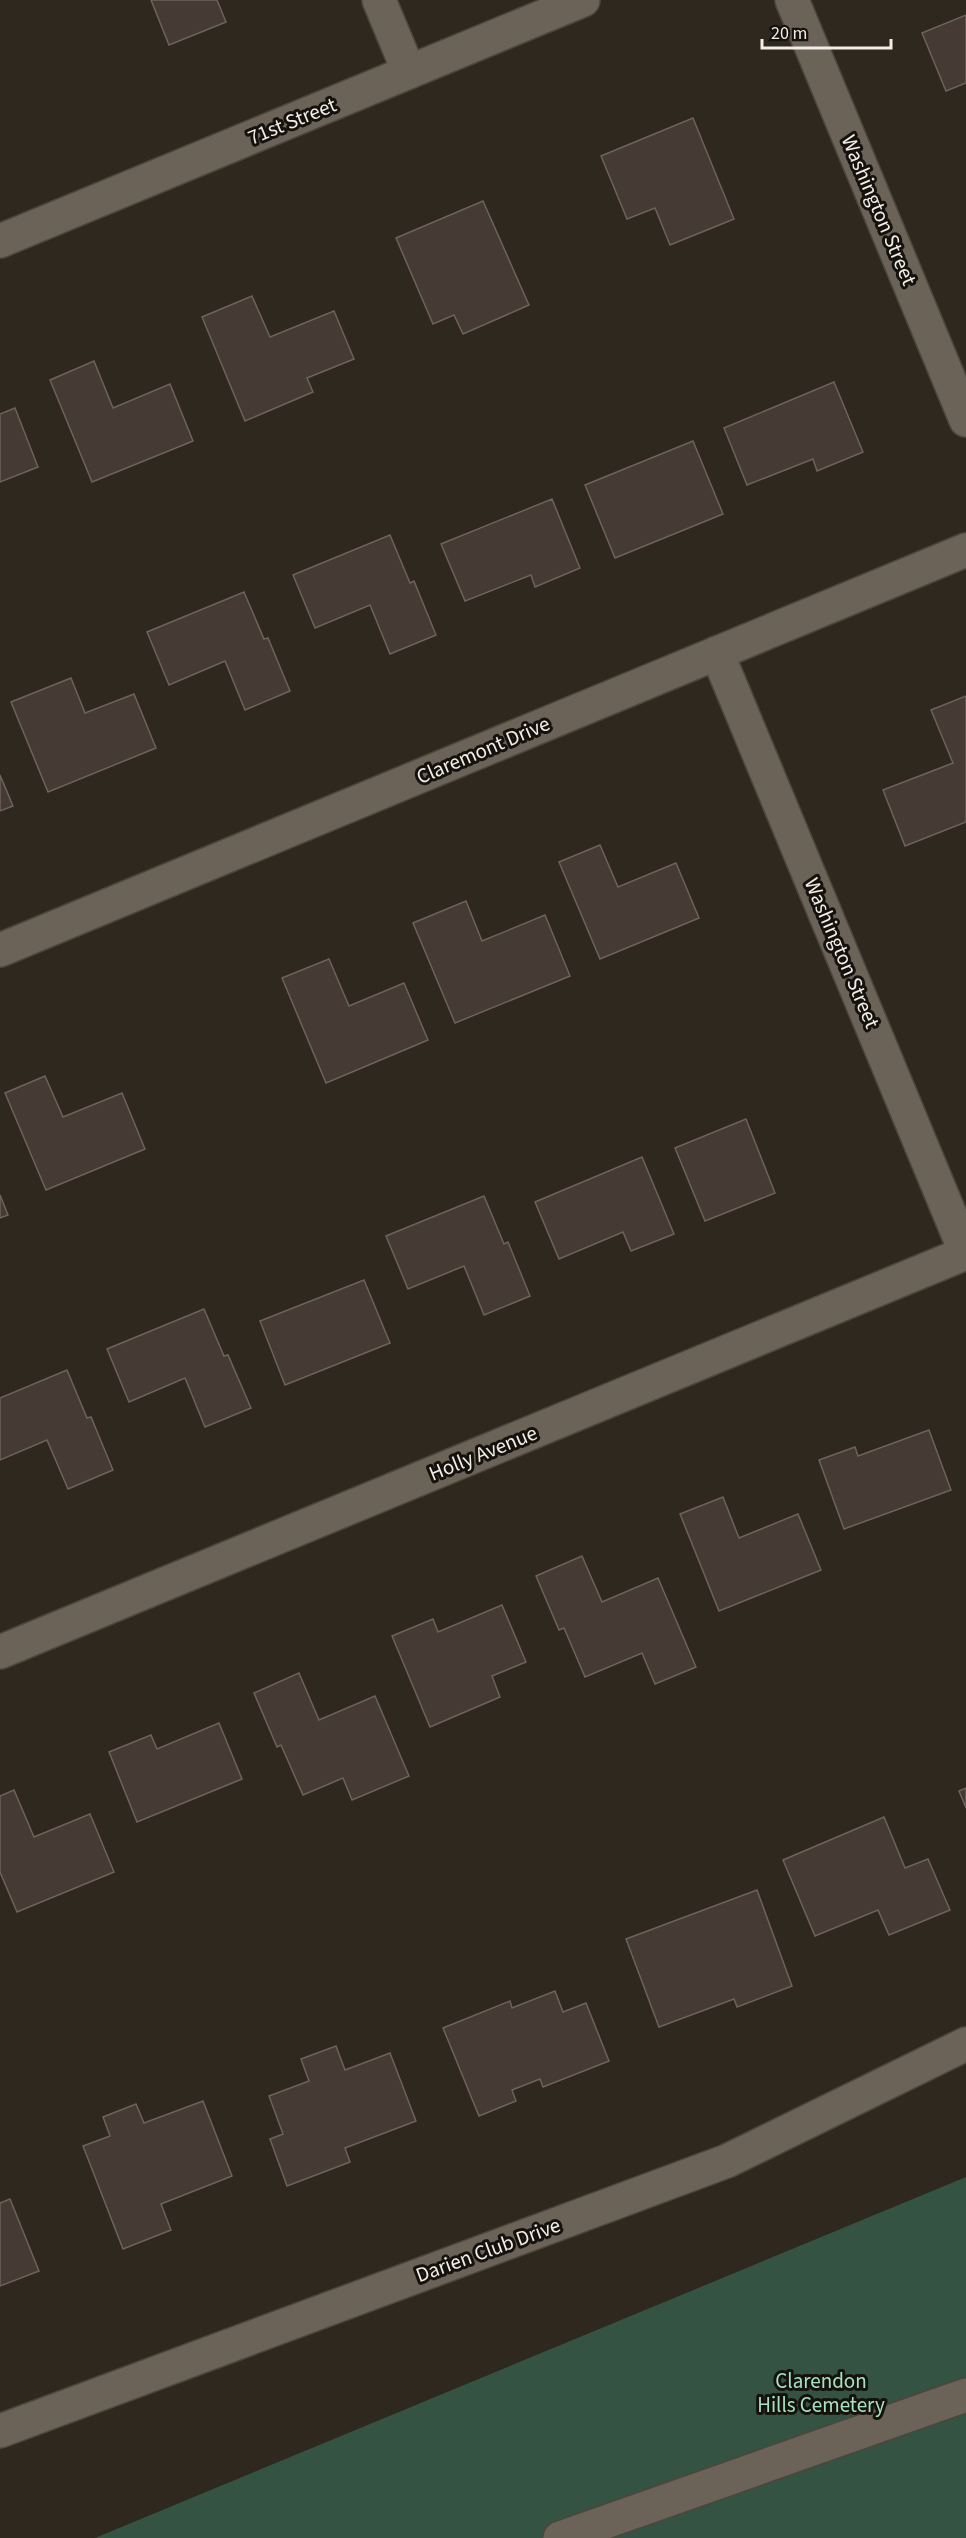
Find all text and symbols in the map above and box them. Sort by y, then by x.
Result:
scale bar [762,12,891,50]
text: 20 m [771,21,807,46]
street label: 71st Street [243,90,341,152]
street label: Washington Street [834,130,924,290]
street label: Claremont Drive [412,708,554,792]
street label: Washington Street [797,873,887,1033]
street label: Holly Avenue [424,1418,542,1488]
street label: Darien Club Drive [411,2210,565,2290]
park label: Clarendon Hills Cemetery [757,2366,885,2420]

